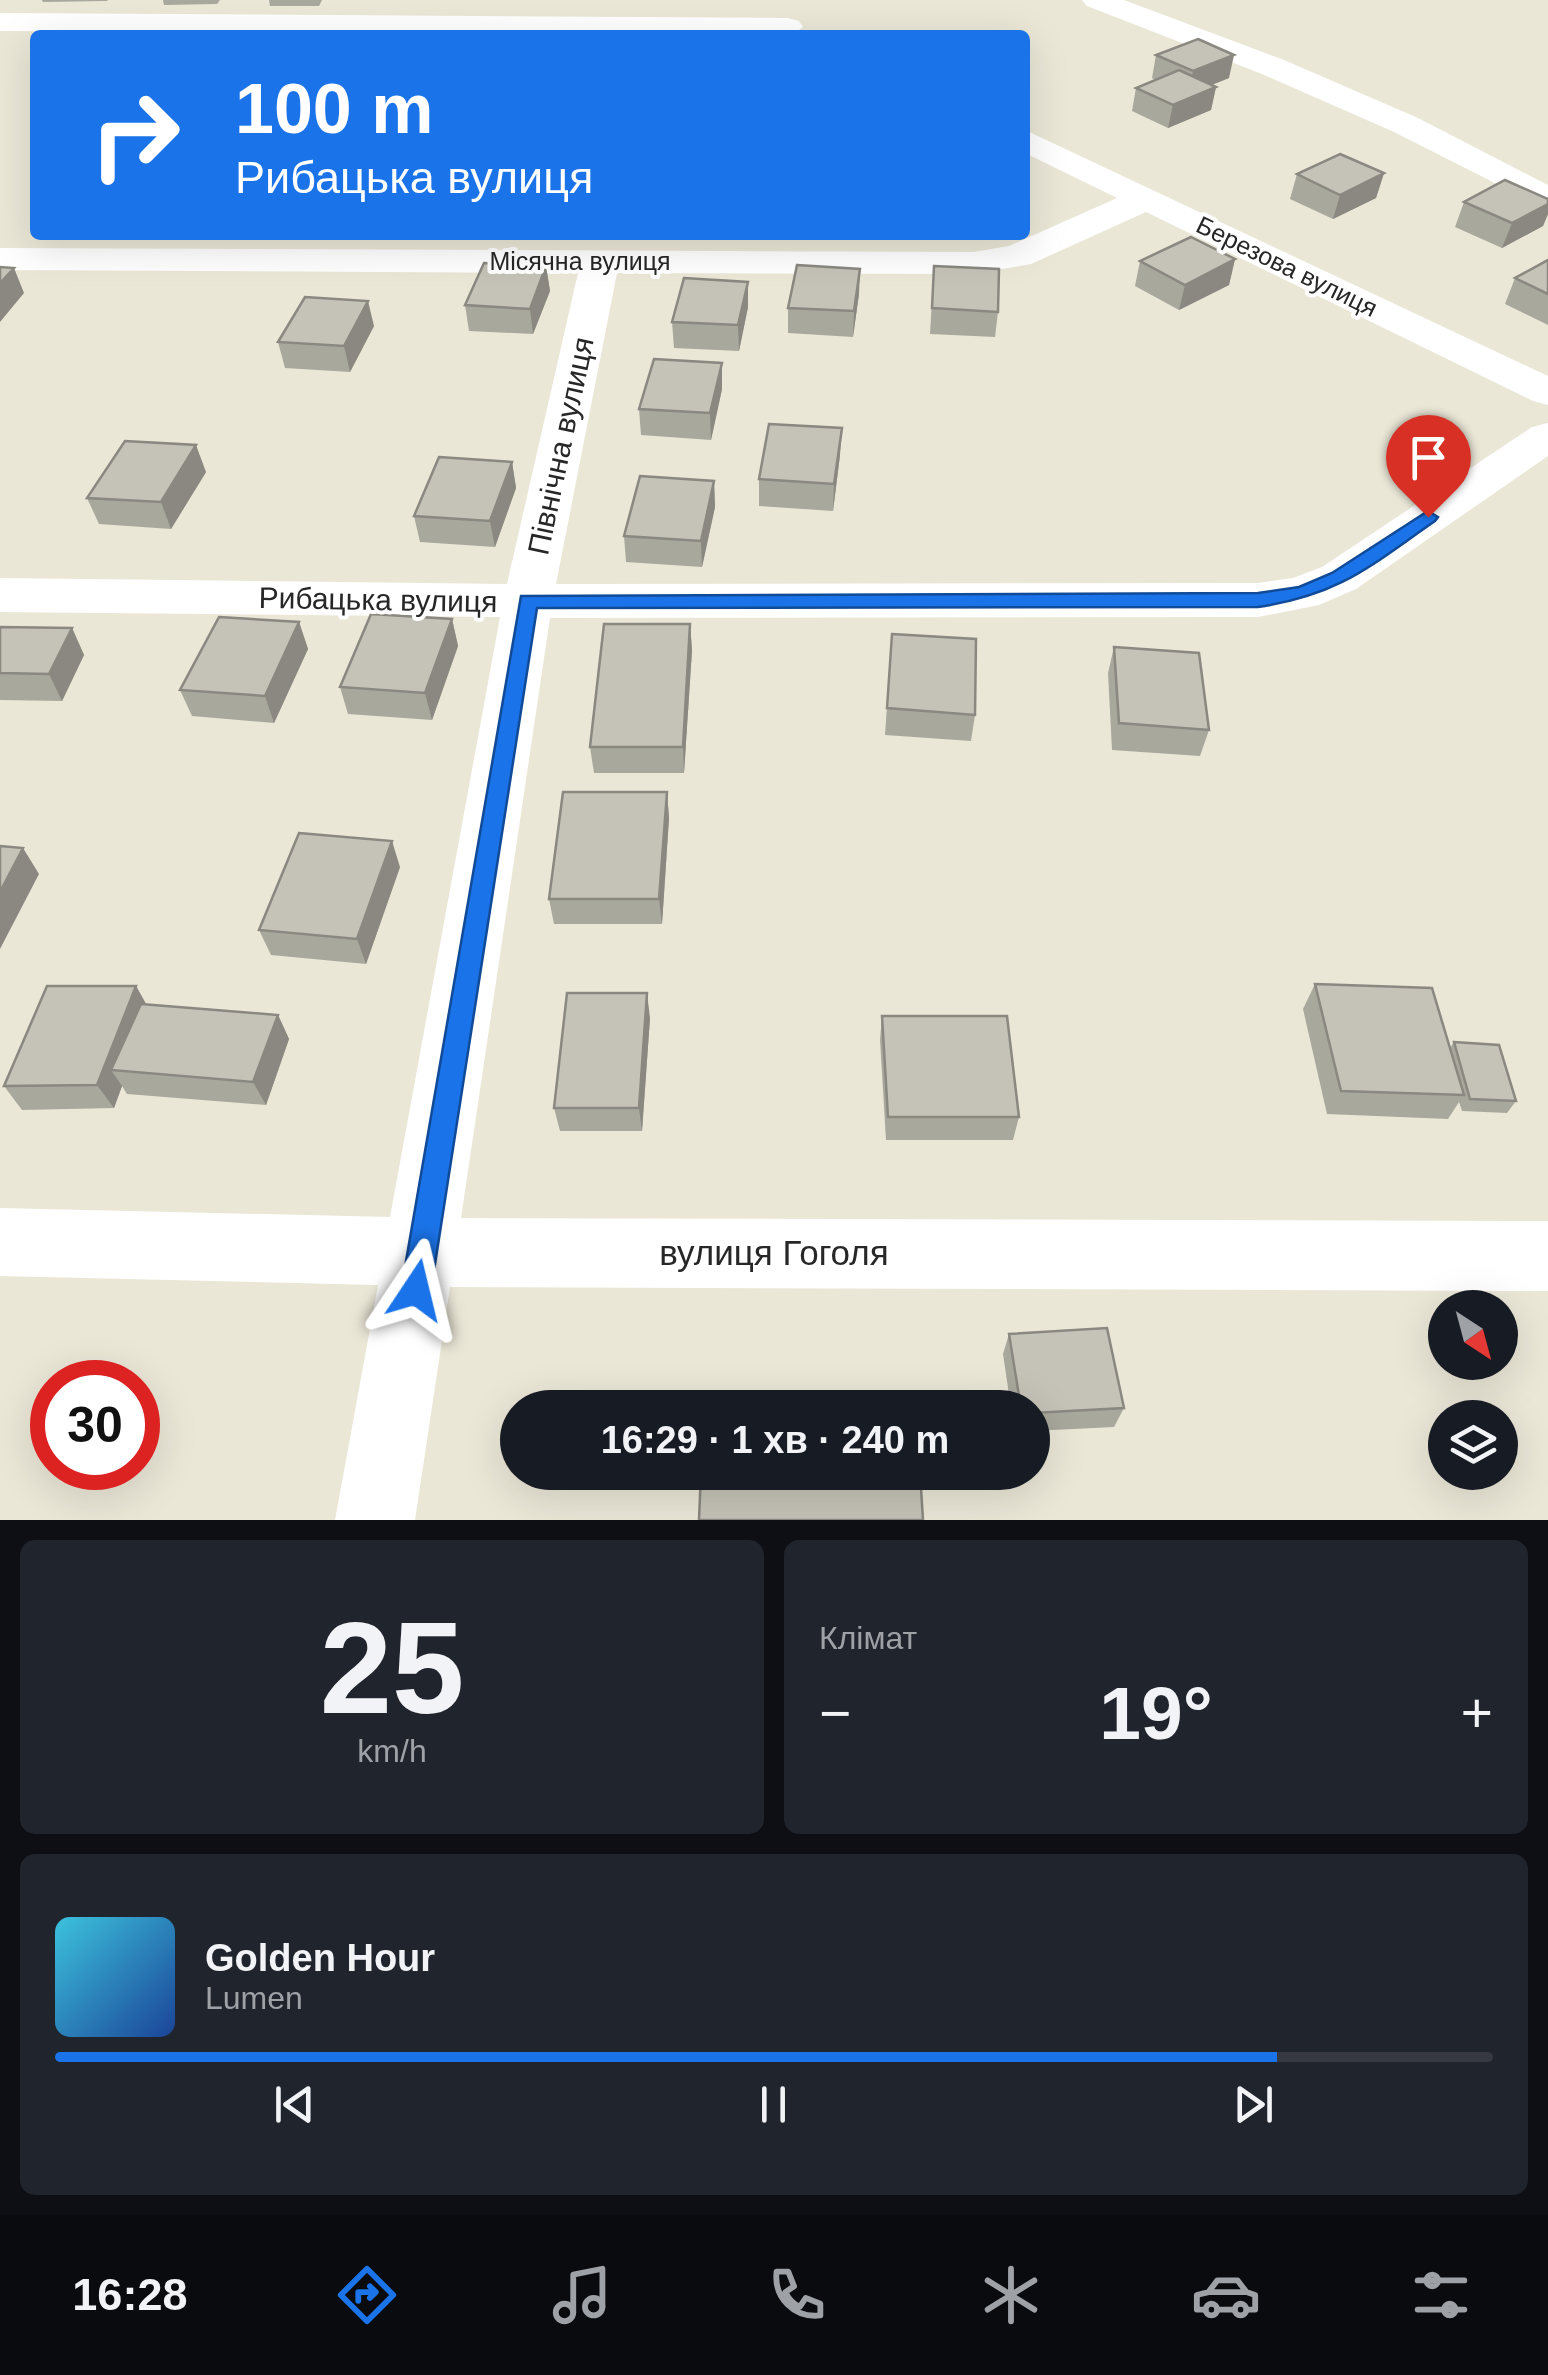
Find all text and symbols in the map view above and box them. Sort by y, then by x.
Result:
icon: right [70,70,200,200]
text: 100 m [235,70,433,148]
text: Рибацька вулиця [235,152,593,203]
street label: Березова вулиця [1192,210,1382,322]
street label: Місячна вулиця [489,247,671,275]
street label: Північна вулиця [521,334,600,558]
pin [1386,415,1471,518]
icon: arrive [1401,430,1456,485]
street label: Рибацька вулиця [258,581,498,618]
street label: вулиця Гоголя [659,1233,889,1272]
position arrow [364,1238,468,1342]
north arrow [1428,1290,1518,1380]
map controls [1428,1290,1518,1490]
speed limit sign: 30 [30,1360,160,1490]
button: layers [1428,1400,1518,1490]
text: 16:29 · 1 хв · 240 m [601,1419,949,1461]
text: 25 [320,1595,464,1741]
text: Клімат [819,1620,917,1656]
text: 19° [1099,1671,1213,1755]
text: − [819,1682,851,1744]
text: + [1461,1682,1493,1744]
text: km/h [357,1733,427,1769]
text: Golden Hour [205,1937,435,1979]
text: Lumen [205,1980,303,2016]
icon: previous [267,2077,322,2132]
icon: pause [746,2077,801,2132]
icon: next [1226,2077,1281,2132]
icon: directions [332,2260,402,2330]
icon: music [547,2260,617,2330]
icon: phone [762,2260,832,2330]
icon: climate [976,2260,1046,2330]
icon: car [1191,2260,1261,2330]
icon: filters [1406,2260,1476,2330]
text: 16:28 [72,2269,187,2320]

